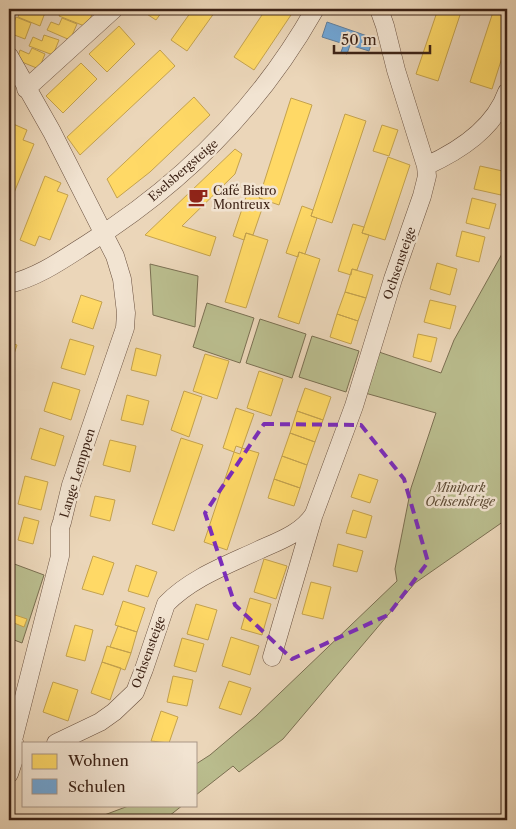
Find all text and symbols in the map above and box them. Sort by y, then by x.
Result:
scale bar [334,22,430,54]
text: 50 m [341,30,377,49]
street label: Eselsbergsteige [145,136,221,204]
place label: Café Bistro Montreux [213,183,276,212]
cafe icon: Café Bistro Montreux [187,186,209,208]
street label: Ochsensteige [380,224,419,301]
street label: Lange Lemppen [56,426,98,520]
park label: Minipark Ochsensteige [425,480,496,509]
street label: Ochsensteige [128,613,168,690]
legend [22,742,198,806]
text: Wohnen [67,751,130,770]
text: Schulen [68,777,126,796]

